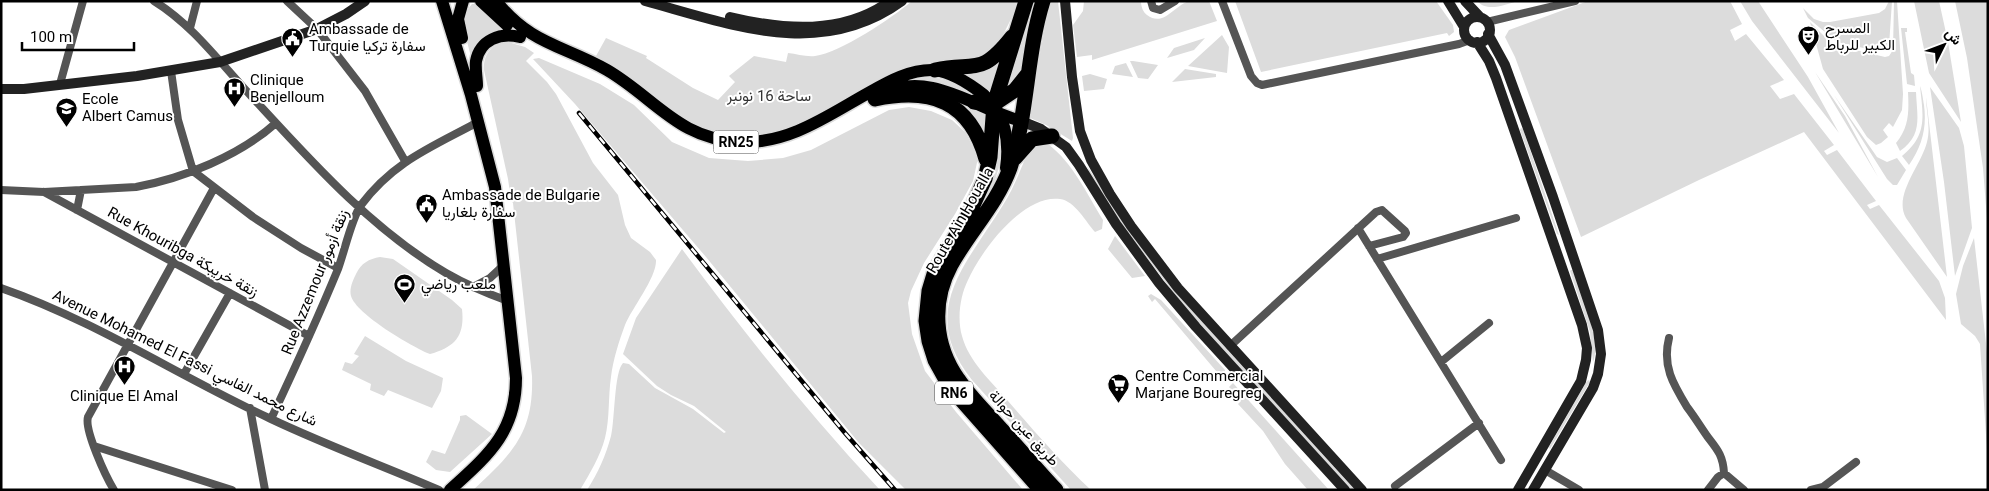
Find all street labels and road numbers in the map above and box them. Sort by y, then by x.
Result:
road number: RN25 [714,130,758,154]
street label: Route Aïn Houalla [922,164,998,276]
street label: Rue Khouribga زنقة خريبكة [104,203,262,301]
street label: Rue Azzemour زنقة أزمور [278,207,352,357]
street label: Avenue Mohamed El Fassi شارع محمد الفاسي [48,286,320,434]
road number: RN6 [935,382,973,404]
street label: طريق عين حوالة [984,386,1063,471]

